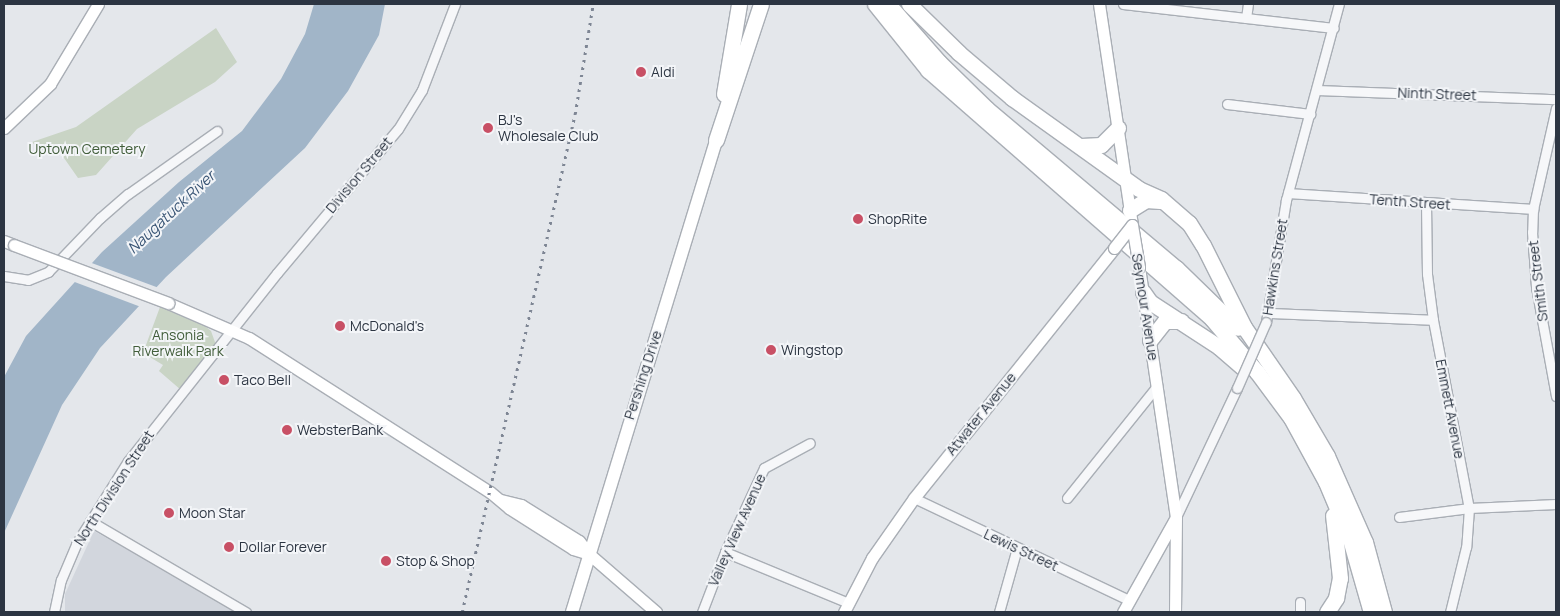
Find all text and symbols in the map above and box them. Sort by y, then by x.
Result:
place label: Aldi [651,64,675,80]
marker: Aldi [635,66,647,78]
street label: Ninth Street [1397,84,1477,104]
place label: BJ's Wholesale Club [498,112,598,144]
marker: BJ's Wholesale Club [482,122,494,134]
street label: Division Street [322,134,396,216]
park label: Uptown Cemetery [28,141,146,157]
water label: Naugatuck River [124,167,218,257]
street label: Tenth Street [1369,191,1451,213]
place label: ShopRite [868,211,927,227]
marker: ShopRite [852,213,864,225]
street label: Hawkins Street [1259,217,1291,317]
street label: Smith Street [1525,239,1551,323]
street label: Seymour Avenue [1128,252,1162,362]
place label: McDonald's [350,318,424,334]
marker: McDonald's [334,320,346,332]
park label: Ansonia Riverwalk Park [132,327,224,360]
street label: Pershing Drive [621,328,665,422]
place label: Wingstop [781,342,843,358]
marker: Wingstop [765,344,777,356]
street label: Emmett Avenue [1432,358,1468,460]
street label: Atwater Avenue [943,369,1019,459]
place label: Taco Bell [234,372,291,388]
marker: Taco Bell [218,374,230,386]
place label: WebsterBank [297,422,383,438]
marker: WebsterBank [281,424,293,436]
street label: North Division Street [71,427,157,549]
street label: Valley View Avenue [705,471,769,589]
place label: Moon Star [179,505,246,521]
marker: Moon Star [163,507,175,519]
street label: Lewis Street [981,525,1061,575]
place label: Dollar Forever [239,539,327,555]
marker: Dollar Forever [223,541,235,553]
place label: Stop & Shop [396,553,475,569]
marker: Stop & Shop [380,555,392,567]

